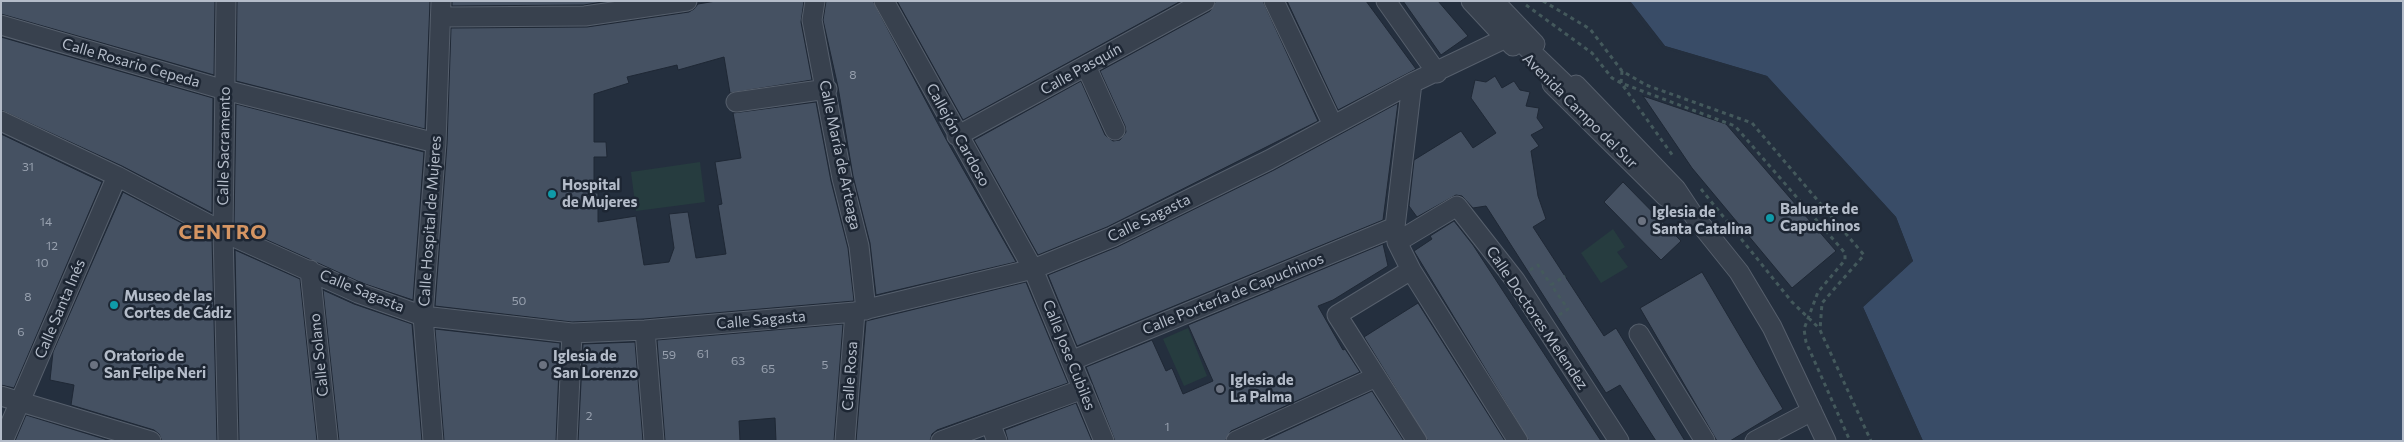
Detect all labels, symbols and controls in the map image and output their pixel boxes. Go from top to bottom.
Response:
street label: Calle Rosario Cepeda [60,35,202,91]
street label: Calle Pasquín [1037,39,1125,99]
street label: Avenida Campo del Sur [1519,50,1641,172]
house number: 8 [849,68,857,82]
street label: Calle María de Arteaga [815,78,865,232]
street label: Callejón Cardoso [922,80,994,190]
street label: Calle Sacramento [214,86,234,206]
street label: Calle Hospital de Mujeres [415,135,445,307]
house number: 31 [22,160,34,174]
place label: Hospital de Mujeres [562,176,637,211]
marker: Hospital de Mujeres [546,188,558,200]
street label: Calle Sagasta [1105,190,1193,246]
place label: Baluarte de Capuchinos [1780,200,1860,235]
place label: Iglesia de Santa Catalina [1652,203,1752,238]
marker: Baluarte de Capuchinos [1764,212,1776,224]
house number: 14 [40,215,52,229]
marker: Iglesia de Santa Catalina [1636,215,1648,227]
district label: CENTRO [178,220,268,244]
house number: 12 [46,239,58,253]
street label: Calle Doctores Melendez [1482,243,1592,393]
street label: Calle Portería de Capuchinos [1140,249,1326,339]
house number: 10 [36,256,48,270]
street label: Calle Santa Inés [31,257,89,361]
street label: Calle Sagasta [317,266,407,316]
place label: Museo de las Cortes de Cádiz [124,287,232,322]
house number: 8 [24,290,32,304]
house number: 50 [512,294,526,308]
street label: Calle Jose Cubiles [1039,297,1099,413]
marker: Museo de las Cortes de Cádiz [108,299,120,311]
street label: Calle Sagasta [715,307,807,333]
street label: Calle Solano [306,313,332,397]
house number: 6 [17,325,25,339]
street label: Calle Rosa [839,341,861,411]
place label: Oratorio de San Felipe Neri [104,347,206,382]
place label: Iglesia de San Lorenzo [553,347,638,382]
house number: 61 [697,347,709,361]
house number: 59 [662,348,676,362]
house number: 63 [731,354,745,368]
house number: 5 [822,358,828,372]
marker: Oratorio de San Felipe Neri [88,359,100,371]
marker: Iglesia de San Lorenzo [537,359,549,371]
house number: 65 [761,362,775,376]
place label: Iglesia de La Palma [1230,371,1294,406]
marker: Iglesia de La Palma [1214,383,1226,395]
house number: 2 [586,409,592,423]
house number: 1 [1164,420,1170,434]

